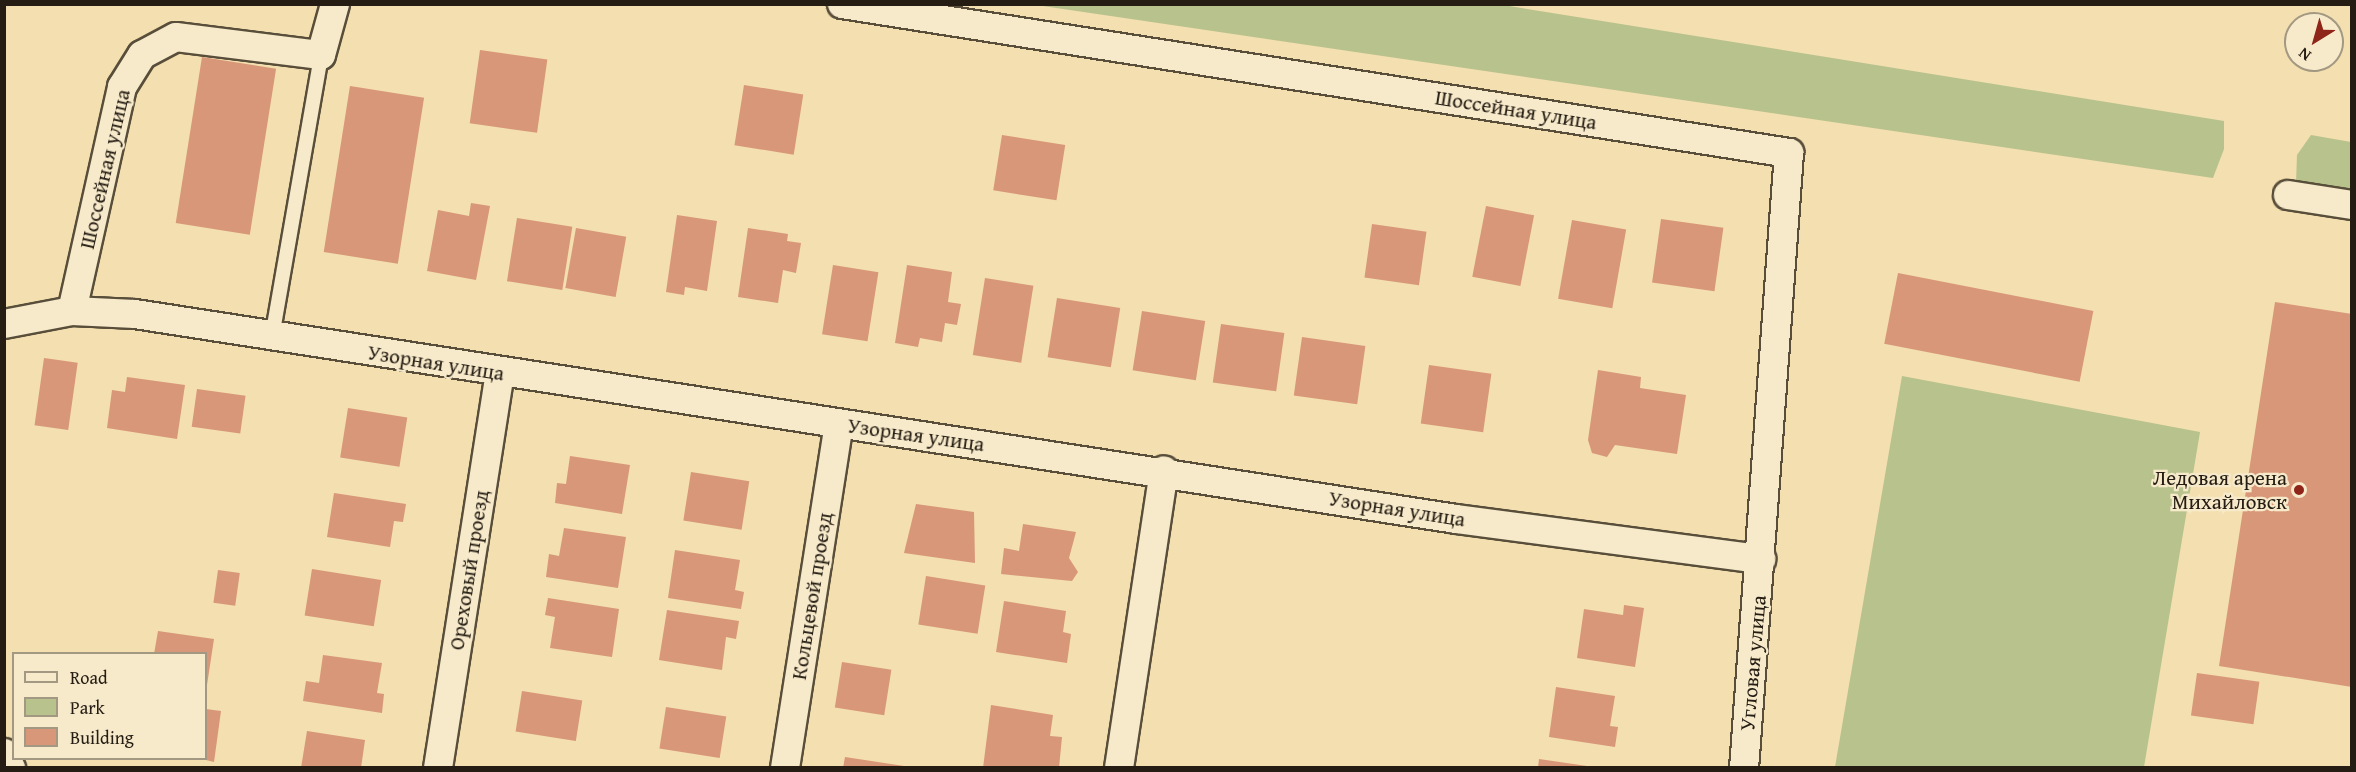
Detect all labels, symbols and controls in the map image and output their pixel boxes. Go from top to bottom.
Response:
north arrow [2284,12,2344,72]
text: N [2293,42,2316,68]
street label: Шоссейная улица [1433,85,1599,135]
street label: Шоссейная улица [74,87,136,251]
street label: Узорная улица [366,340,506,386]
street label: Узорная улица [846,413,986,457]
place label: Ледовая арена Михайловск [2153,465,2287,515]
marker: Ледовая арена Михайловск [2292,483,2306,497]
street label: Узорная улица [1327,486,1467,532]
street label: Ореховый проезд [444,488,494,652]
street label: Кольцевой проезд [786,510,838,682]
street label: Угловая улица [1735,594,1771,732]
legend [12,652,207,760]
text: Road [70,664,108,691]
text: Park [70,694,105,721]
text: Building [70,724,134,751]

